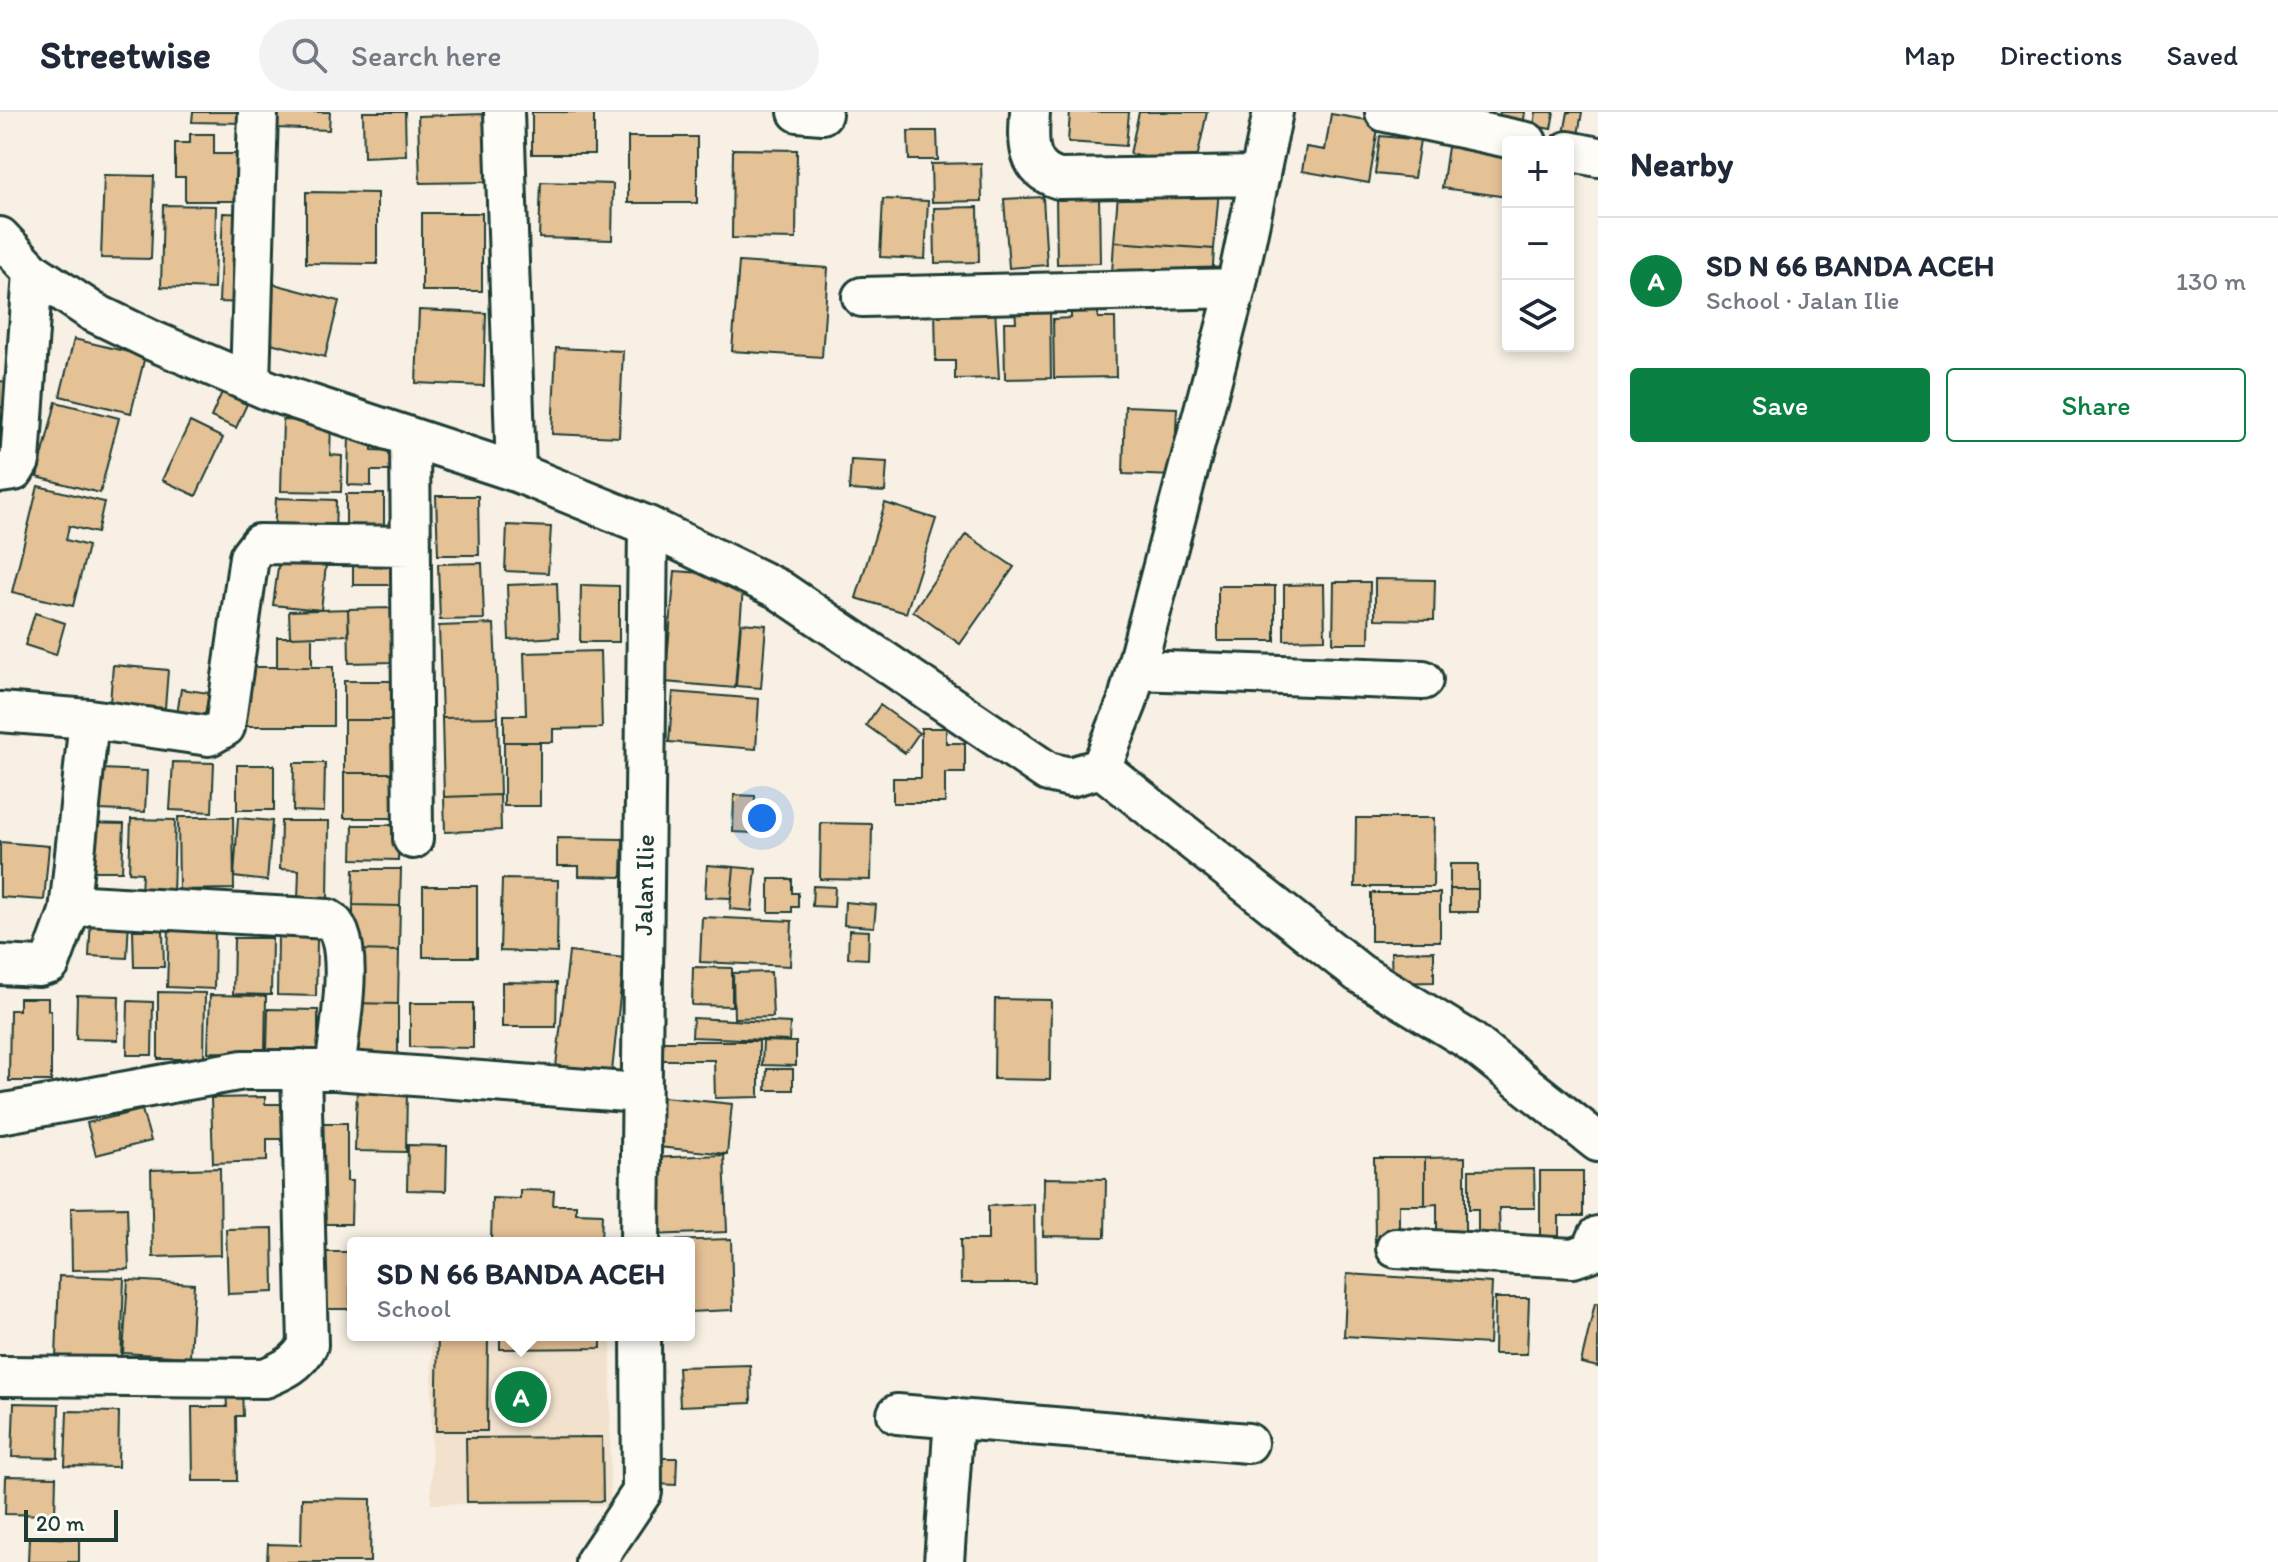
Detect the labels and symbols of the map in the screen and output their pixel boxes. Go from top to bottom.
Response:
your location [742,798,782,838]
street label: Jalan Ilie [627,834,661,936]
pin: A [495,1367,547,1427]
scale bar [24,1506,118,1542]

